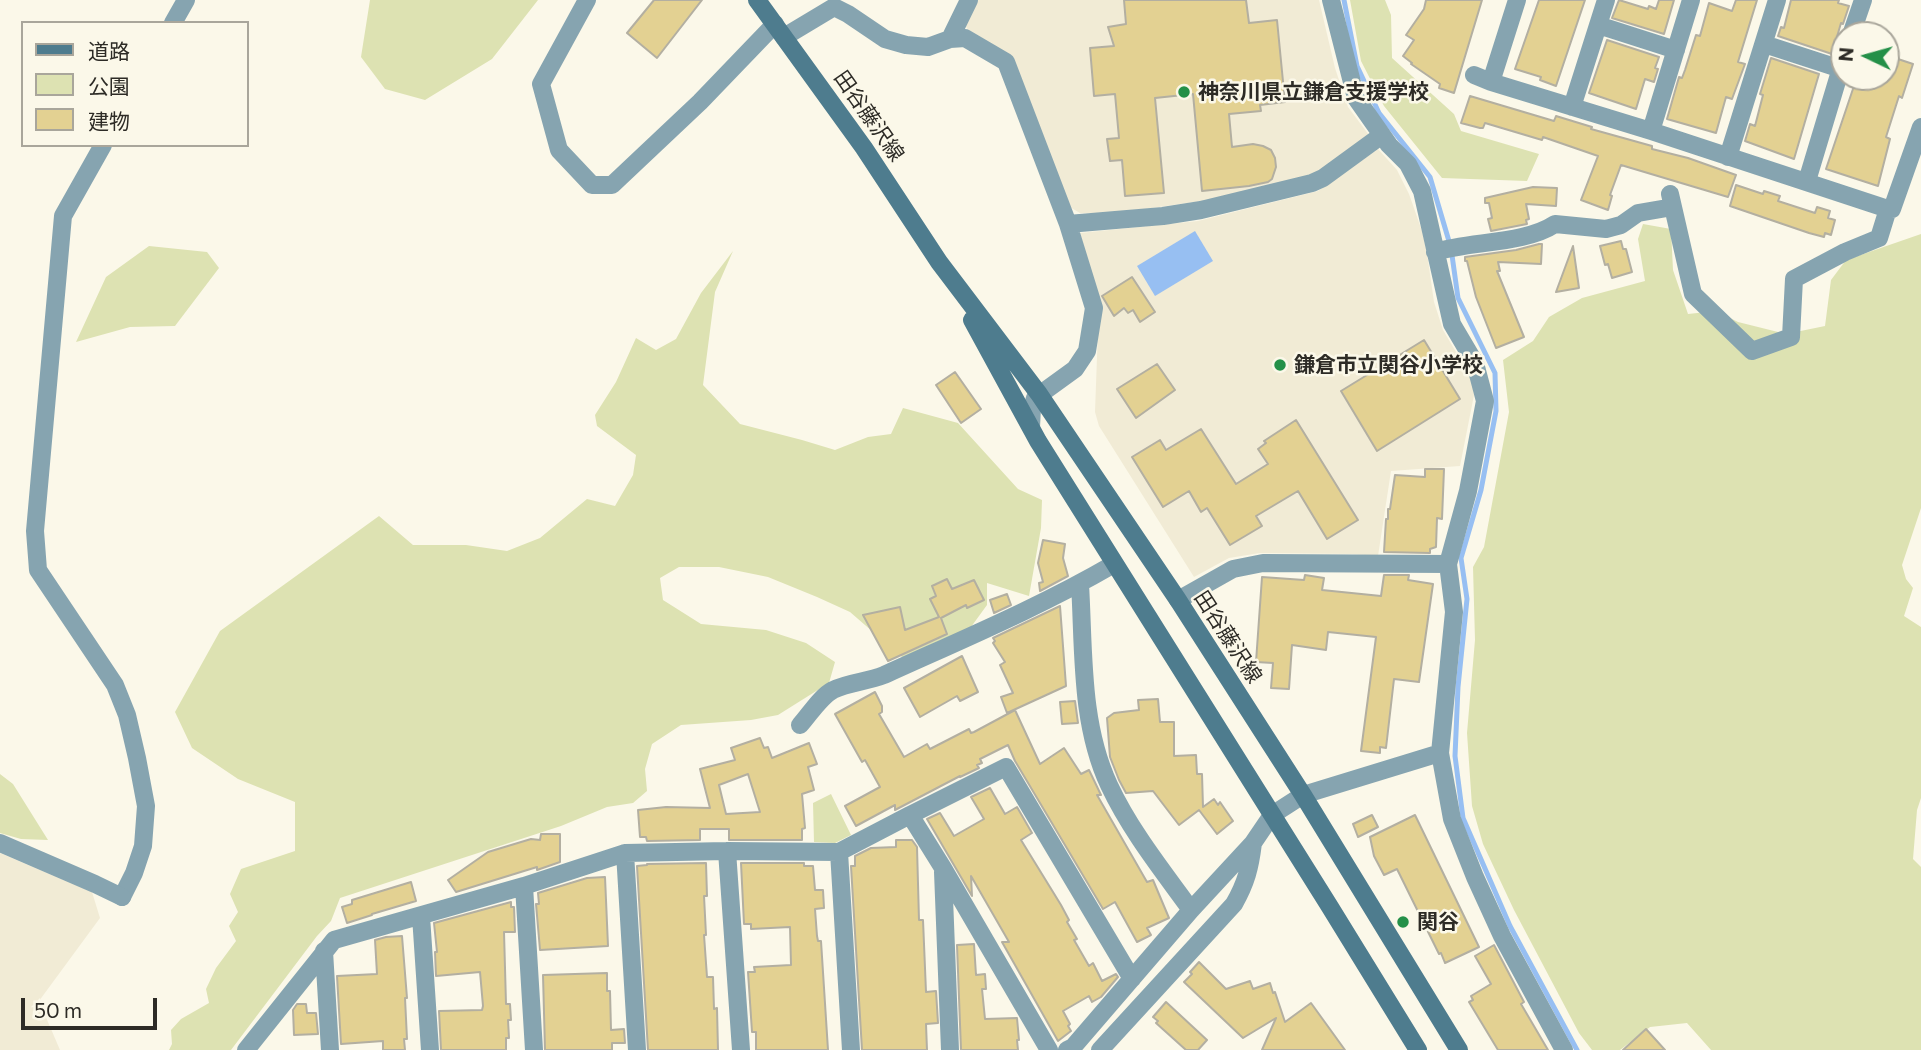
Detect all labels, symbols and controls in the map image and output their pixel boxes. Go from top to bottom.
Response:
legend [21,21,248,147]
north arrow [1830,21,1900,91]
text: 道路 [88,38,130,63]
text: N [1833,46,1858,62]
street label: 田谷藤沢線 [829,66,909,166]
text: 公園 [88,73,130,98]
place label: 神奈川県立鎌倉支援学校 [1198,79,1429,105]
marker: 神奈川県立鎌倉支援学校 [1176,84,1192,100]
text: 建物 [88,108,130,133]
place label: 鎌倉市立関谷小学校 [1294,352,1483,378]
marker: 鎌倉市立関谷小学校 [1272,357,1288,373]
street label: 田谷藤沢線 [1189,586,1267,688]
place label: 関谷 [1417,909,1459,935]
marker: 関谷 [1395,914,1411,930]
scale bar [24,984,161,1028]
text: 50 m [34,997,82,1022]

